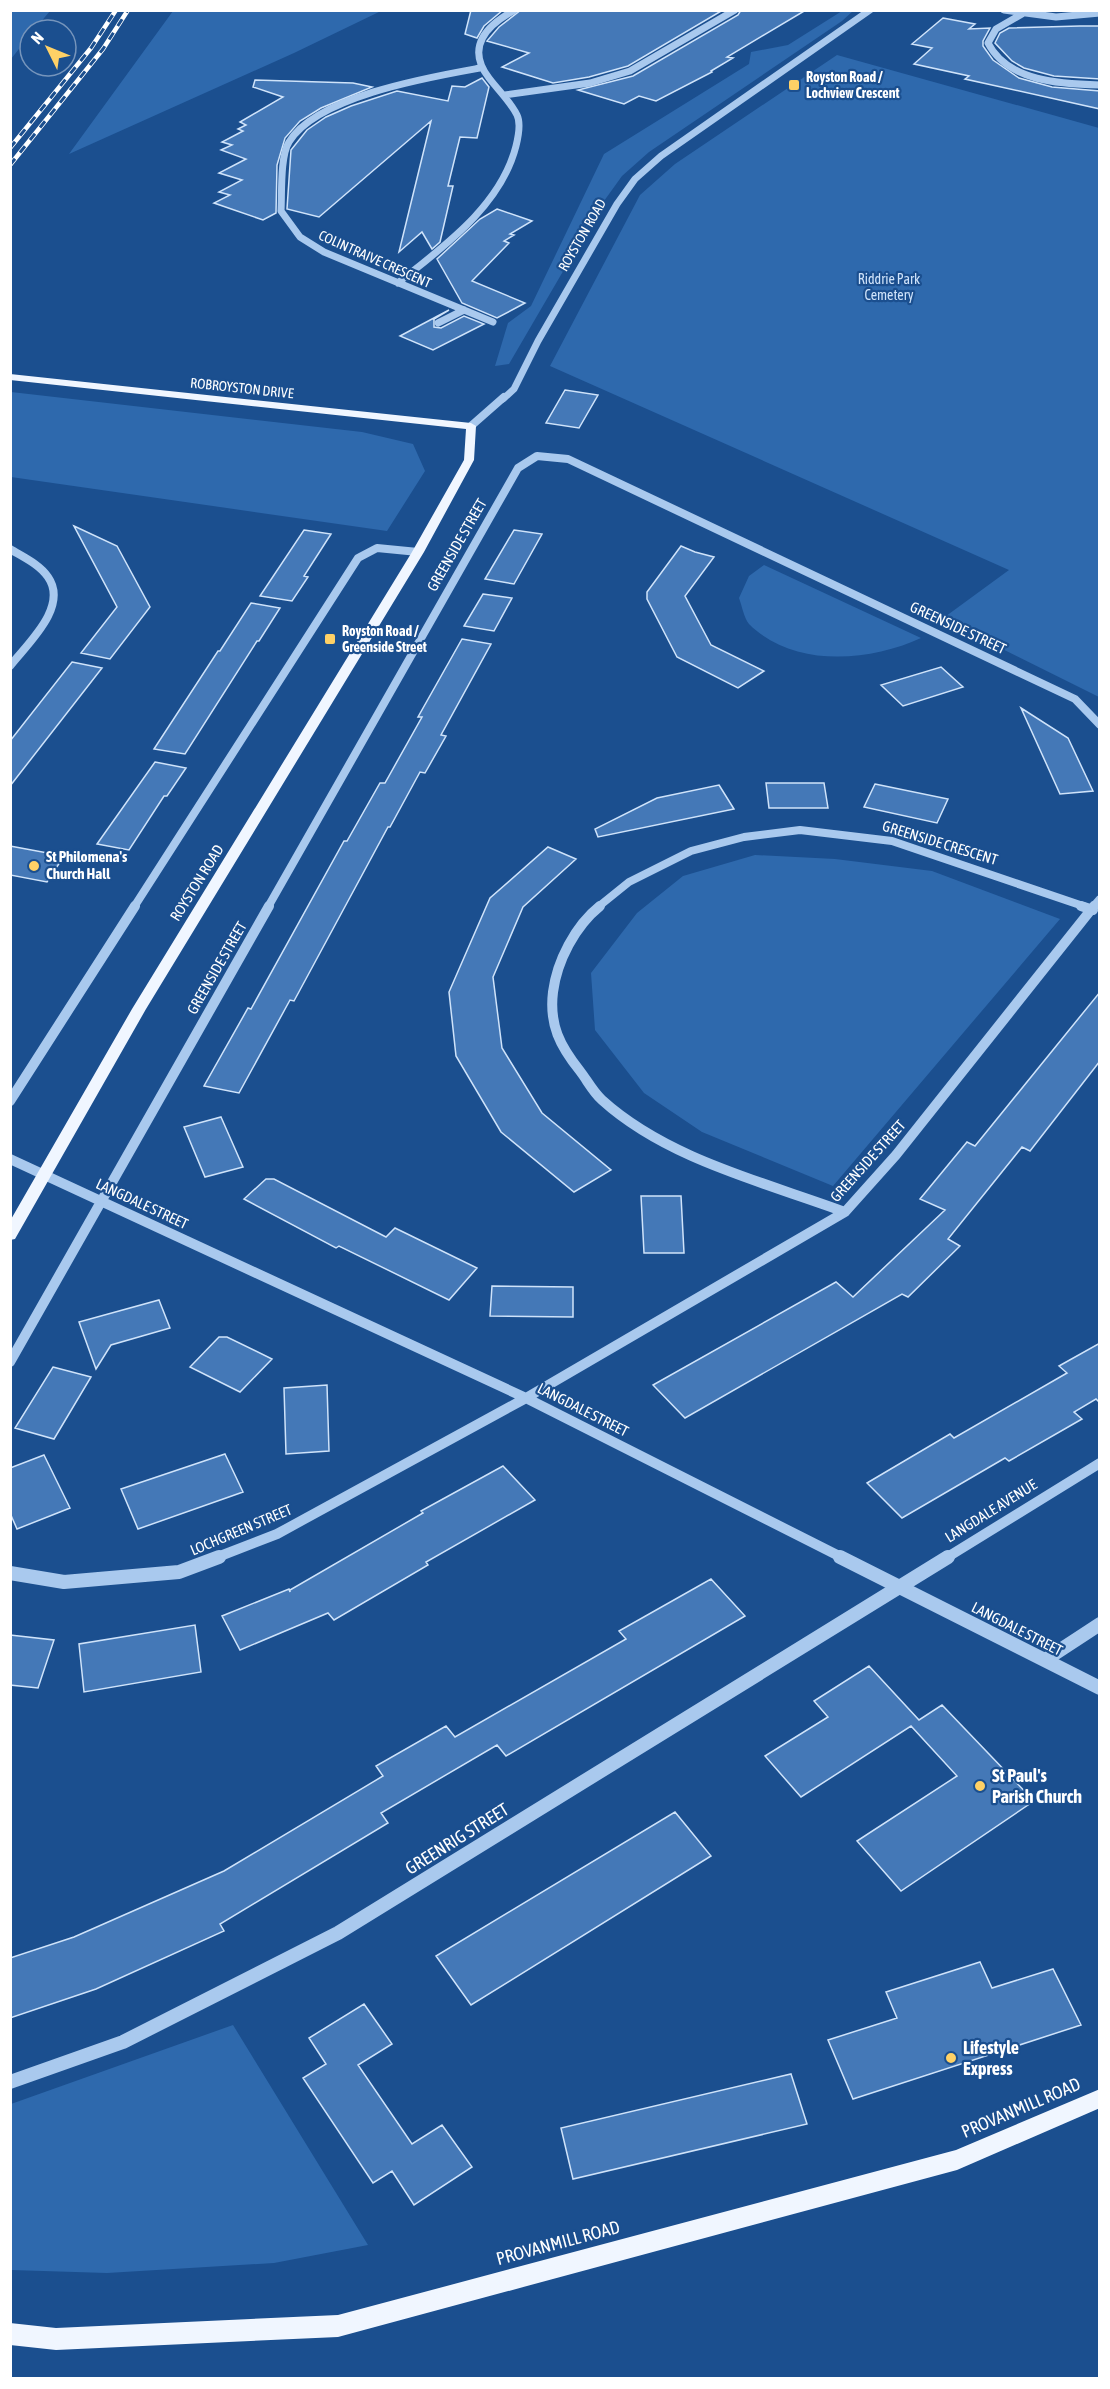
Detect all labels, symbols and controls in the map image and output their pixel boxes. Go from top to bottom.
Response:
north arrow [18,18,78,78]
text: N [27,28,47,47]
place label: Royston Road / Lochview Crescent [806,69,900,101]
marker: Royston Road / Lochview Crescent [787,78,801,92]
street label: ROYSTON ROAD [555,196,609,274]
street label: COLINTRAIVE CRESCENT [316,227,434,291]
park label: Riddrie Park Cemetery [858,271,920,303]
street label: ROBROYSTON DRIVE [190,375,295,401]
street label: GREENSIDE STREET [423,495,490,594]
street label: GREENSIDE STREET [908,598,1009,657]
place label: Royston Road / Greenside Street [342,623,427,655]
marker: Royston Road / Greenside Street [323,632,337,646]
street label: GREENSIDE CRESCENT [880,817,1000,868]
street label: ROYSTON ROAD [166,842,227,924]
place label: St Philomena's Church Hall [46,848,128,882]
marker: St Philomena's Church Hall [27,859,41,873]
street label: GREENSIDE STREET [183,918,250,1017]
street label: GREENSIDE STREET [827,1116,909,1205]
street label: LANGDALE STREET [93,1175,191,1232]
street label: LANGDALE STREET [535,1379,632,1440]
street label: LANGDALE AVENUE [942,1475,1040,1546]
street label: LOCHGREEN STREET [187,1500,294,1559]
street label: LANGDALE STREET [969,1598,1066,1659]
place label: St Paul's Parish Church [992,1765,1082,1807]
marker: St Paul's Parish Church [973,1779,987,1793]
street label: GREENRIG STREET [401,1798,512,1879]
place label: Lifestyle Express [963,2037,1019,2079]
marker: Lifestyle Express [944,2051,958,2065]
street label: PROVANMILL ROAD [958,2073,1083,2142]
street label: PROVANMILL ROAD [494,2216,622,2269]

